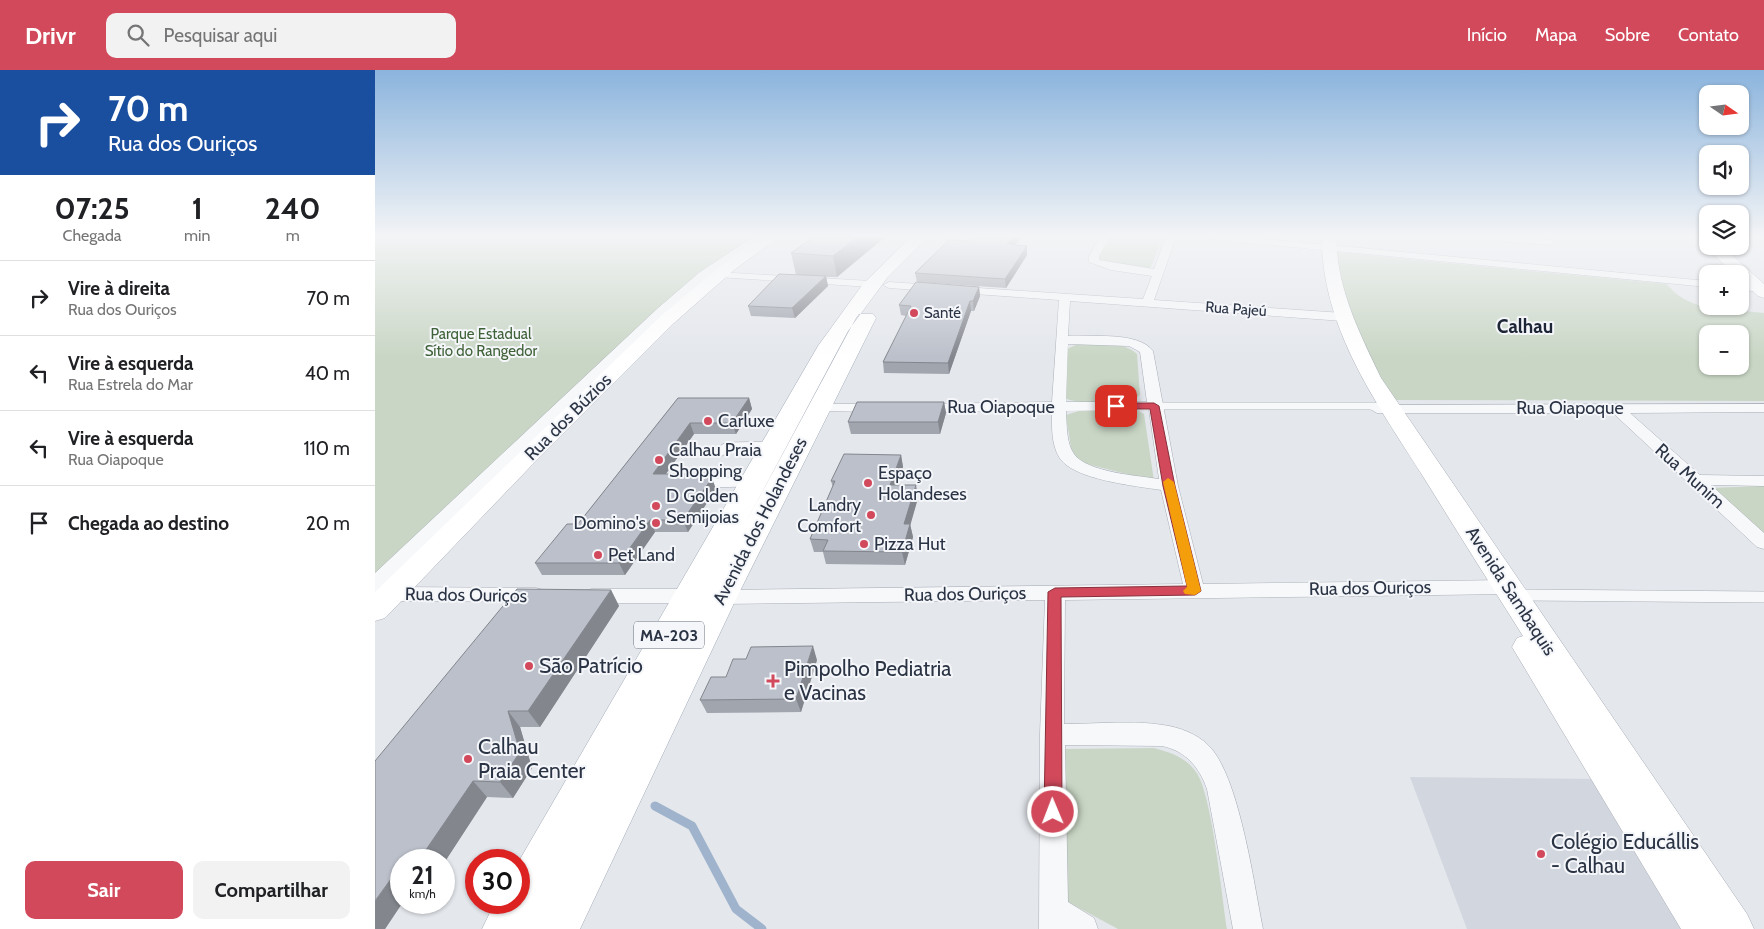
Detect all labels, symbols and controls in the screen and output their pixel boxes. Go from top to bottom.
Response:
search box [106,13,456,58]
text: Drivr [25,21,76,50]
icon: search [124,21,152,49]
text: Pesquisar aqui [164,24,277,47]
text: Início [1467,24,1507,46]
text: Mapa [1535,24,1577,46]
text: Sobre [1605,24,1650,46]
text: Contato [1678,24,1739,46]
north arrow [1699,85,1749,135]
map controls [1699,85,1749,375]
text: 70 m [108,87,189,130]
icon: right [25,90,90,155]
text: Rua dos Ouriços [108,130,257,157]
button: sound [1699,145,1749,195]
text: 07:25 [54,190,130,227]
text: 1 [192,190,203,227]
text: 240 [265,190,321,227]
button: layers [1699,205,1749,255]
text: Chegada [63,226,121,245]
text: min [184,226,210,245]
text: m [286,226,300,245]
button: + [1699,265,1749,315]
text: Vire à direita [68,277,170,300]
icon: right [25,284,53,312]
text: 70 m [306,287,350,310]
street label: Rua Pajeú [1205,298,1267,320]
text: Rua dos Ouriços [68,300,177,319]
place label: Santé [924,304,961,322]
marker: Santé [908,307,920,319]
district label: Calhau [1497,315,1553,338]
park label: Parque Estadual Sítio do Rangedor [425,325,538,360]
button: − [1699,325,1749,375]
text: Vire à esquerda [68,352,194,375]
icon: left [25,359,53,387]
text: 40 m [305,362,350,385]
street label: Rua dos Búzios [520,369,616,465]
text: Rua Estrela do Mar [68,375,193,394]
pin [1095,385,1137,427]
icon: arrive [1102,392,1130,420]
street label: Rua Oiapoque [947,396,1055,418]
street label: Rua Oiapoque [1516,397,1624,419]
place label: Carluxe [718,410,775,432]
marker: Carluxe [702,415,714,427]
text: Vire à esquerda [68,427,194,450]
icon: left [25,434,53,462]
street label: Avenida dos Holandeses [708,434,812,608]
text: 110 m [303,437,350,460]
place label: Calhau Praia Shopping [669,439,762,482]
street label: Rua Munim [1651,439,1729,513]
text: Rua Oiapoque [68,450,164,469]
marker: Calhau Praia Shopping [653,454,665,466]
place label: Espaço Holandeses [878,462,967,505]
marker: Espaço Holandeses [862,477,874,489]
place label: D Golden Semijoias [666,485,739,528]
place label: Landry Comfort [797,494,861,537]
marker: D Golden Semijoias [650,500,662,512]
icon: arrive [25,509,53,537]
marker: Landry Comfort [865,509,877,521]
text: Chegada ao destino [68,512,229,535]
text: 20 m [306,512,350,535]
place label: Domino's [574,512,646,534]
marker: Domino's [650,517,662,529]
street label: Avenida Sambaquis [1461,522,1561,660]
place label: Pizza Hut [874,533,946,555]
marker: Pizza Hut [858,538,870,550]
place label: Pet Land [608,544,675,566]
marker: Pet Land [592,549,604,561]
street label: Rua dos Ouriços [1309,576,1431,600]
street label: Rua dos Ouriços [904,582,1026,606]
street label: Rua dos Ouriços [405,583,527,607]
road number: MA-203 [634,622,704,648]
place label: São Patrício [539,653,643,678]
place label: Pimpolho Pediatria e Vacinas [784,656,951,705]
marker: São Patrício [523,660,535,672]
marker: Pimpolho Pediatria e Vacinas [766,674,780,688]
place label: Calhau Praia Center [478,734,585,783]
marker: Calhau Praia Center [462,753,474,765]
position arrow [1026,785,1078,837]
place label: Colégio Educállis - Calhau [1551,829,1699,878]
marker: Colégio Educállis - Calhau [1535,848,1547,860]
speed limit sign: 30 [465,849,530,914]
text: 21 [411,860,434,890]
button: Sair [25,861,183,919]
button: Compartilhar [193,861,350,919]
text: km/h [409,886,436,901]

